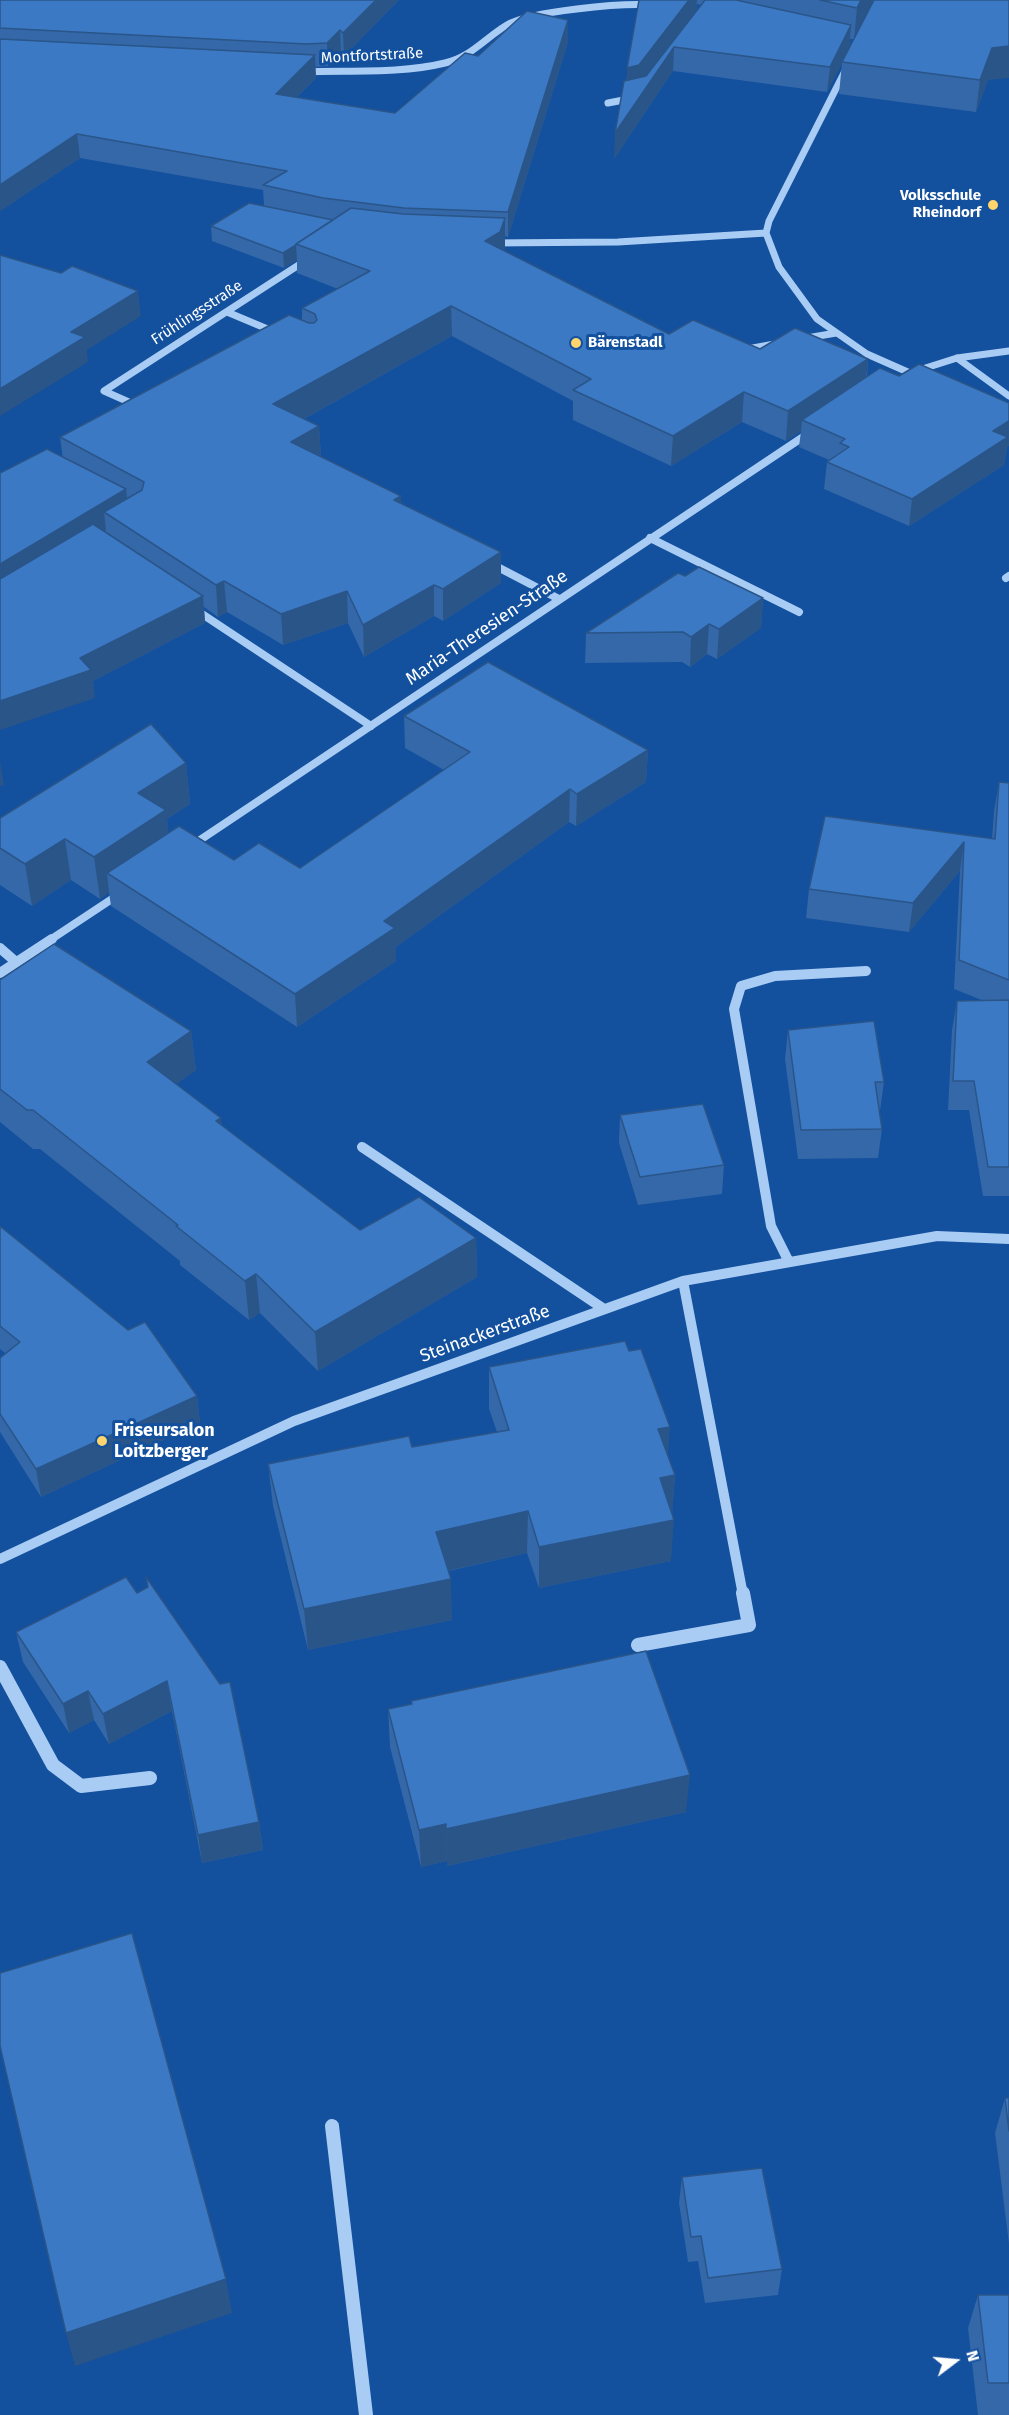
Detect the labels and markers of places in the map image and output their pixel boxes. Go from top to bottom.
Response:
place label: Volksschule Rheindorf [900,187,981,222]
marker: Volksschule Rheindorf [986,198,1000,212]
place label: Bärenstadl [588,334,663,352]
marker: Bärenstadl [569,336,583,350]
place label: Friseursalon Loitzberger [114,1420,215,1462]
marker: Friseursalon Loitzberger [95,1434,109,1448]

